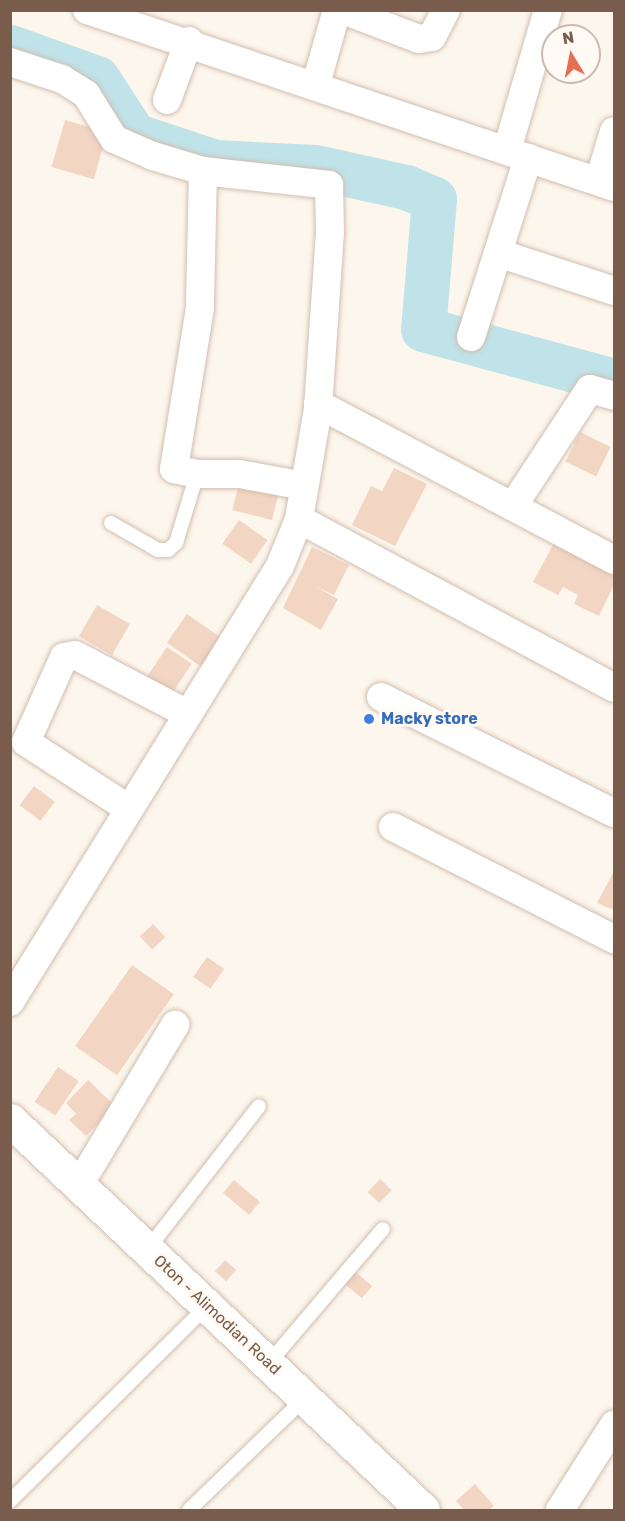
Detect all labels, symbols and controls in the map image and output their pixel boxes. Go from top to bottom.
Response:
north arrow [541,24,601,84]
text: N [561,27,575,48]
place label: Macky store [381,709,478,729]
marker: Macky store [362,712,376,726]
street label: Oton - Alimodian Road [149,1251,285,1379]

